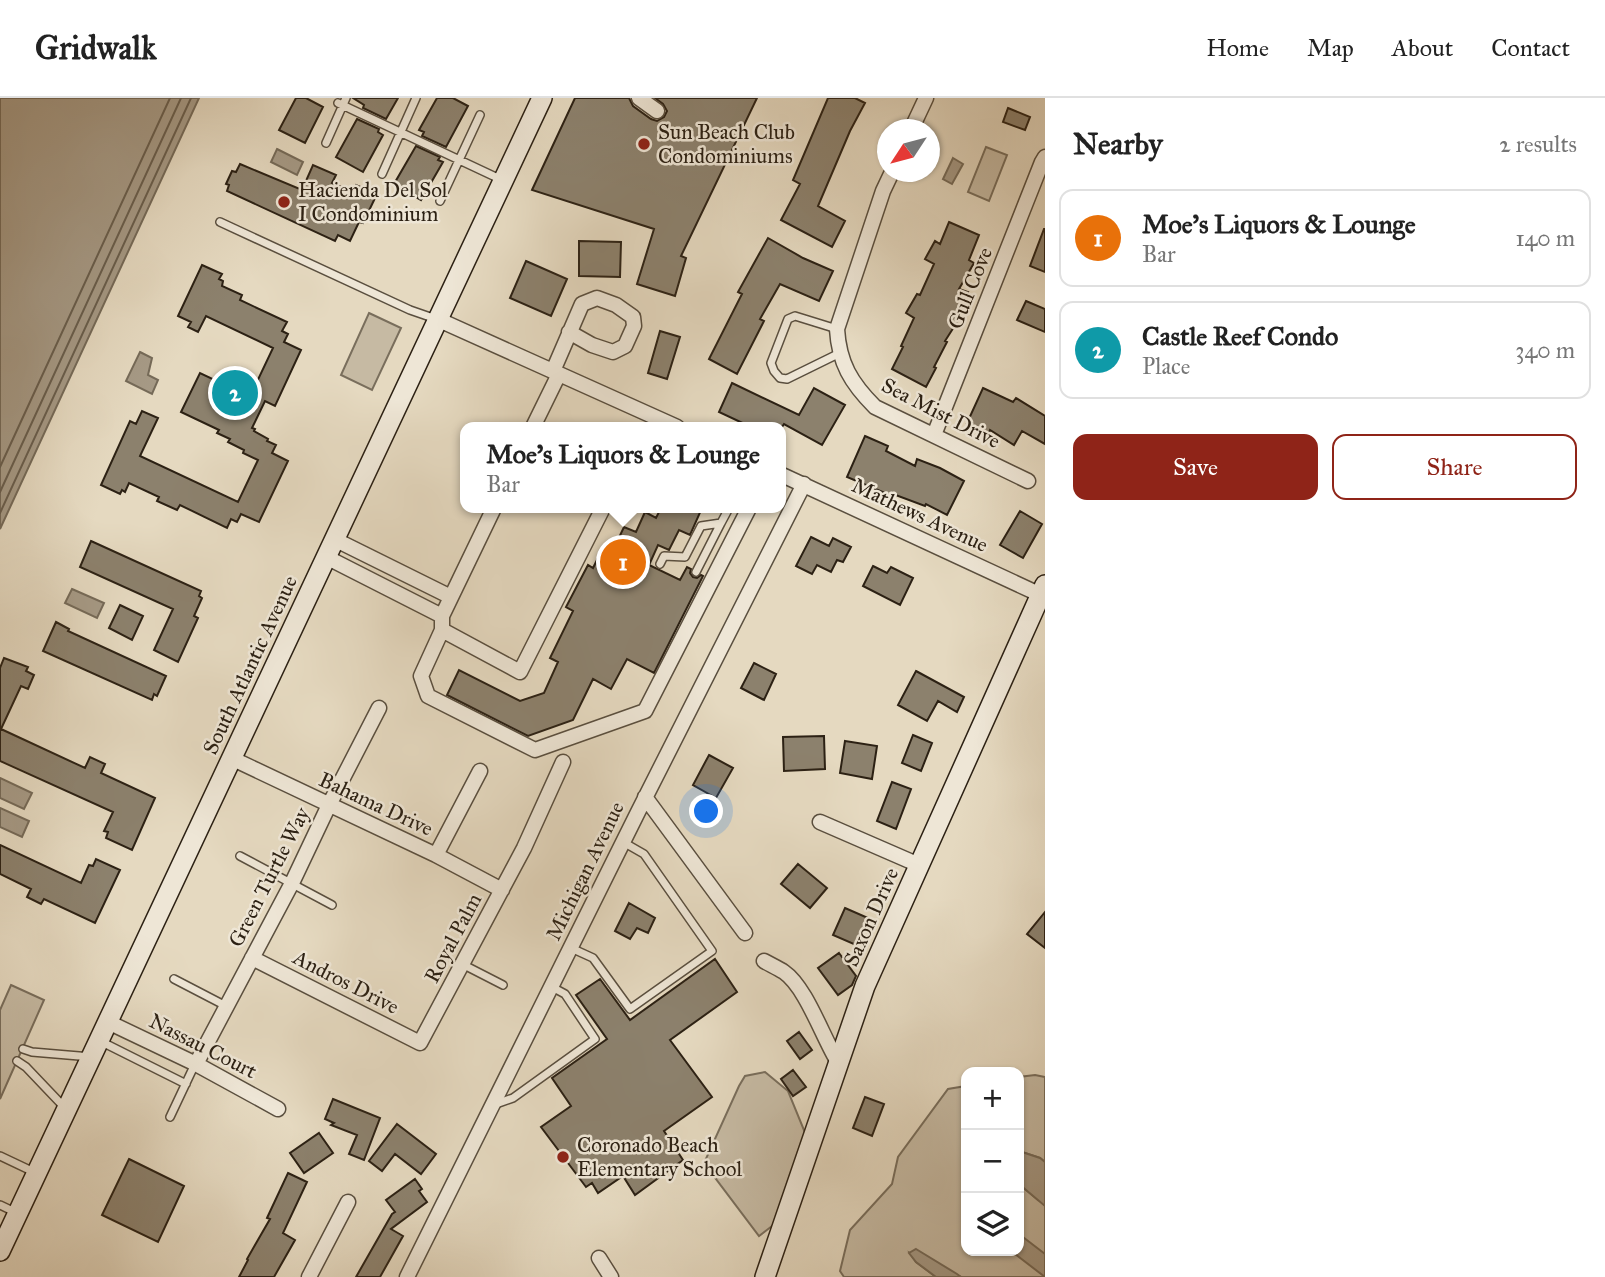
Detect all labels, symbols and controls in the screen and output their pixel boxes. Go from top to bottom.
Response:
text: Gridwalk [35,28,157,68]
text: Home [1206,33,1269,63]
text: Map [1307,33,1354,63]
text: About [1392,33,1453,63]
text: Contact [1491,33,1570,63]
place label: Sun Beach Club Condominiums [658,119,795,169]
north arrow [877,119,940,182]
text: Nearby [1073,126,1163,162]
text: 2 results [1499,130,1577,158]
marker: Sun Beach Club Condominiums [636,136,652,152]
place label: Hacienda Del Sol I Condominium [298,177,448,227]
marker: Hacienda Del Sol I Condominium [276,194,292,210]
text: Moe's Liquors & Lounge [1142,208,1416,240]
text: 1 [1093,224,1103,252]
text: 140 m [1515,224,1575,252]
text: Bar [1142,240,1176,268]
street label: Gull Cove [942,243,998,333]
text: Castle Reef Condo [1142,320,1338,352]
text: 2 [1092,336,1104,364]
text: 340 m [1515,336,1575,364]
text: Place [1142,352,1190,380]
pin: 2 [212,367,258,419]
street label: Sea Mist Drive [877,372,1005,454]
popup [460,422,786,513]
button: Save [1073,434,1318,500]
button: Share [1332,434,1577,500]
text: Moe's Liquors & Lounge [486,438,760,470]
text: Bar [486,470,520,498]
street label: Mathews Avenue [848,472,992,558]
pin: 1 [600,536,646,588]
street label: South Atlantic Avenue [197,571,303,759]
street label: Bahama Drive [315,766,437,842]
your location [689,794,723,828]
street label: Michigan Avenue [540,797,630,945]
street label: Green Turtle Way [223,802,316,951]
street label: Saxon Drive [838,863,904,970]
street label: Royal Palm [419,888,488,987]
street label: Andros Drive [288,944,403,1020]
street label: Nassau Court [145,1008,262,1085]
map controls [961,1067,1024,1256]
button: + [961,1067,1024,1130]
button: − [961,1130,1024,1193]
place label: Coronado Beach Elementary School [577,1132,742,1182]
marker: Coronado Beach Elementary School [555,1149,571,1165]
button: layers [961,1193,1024,1256]

